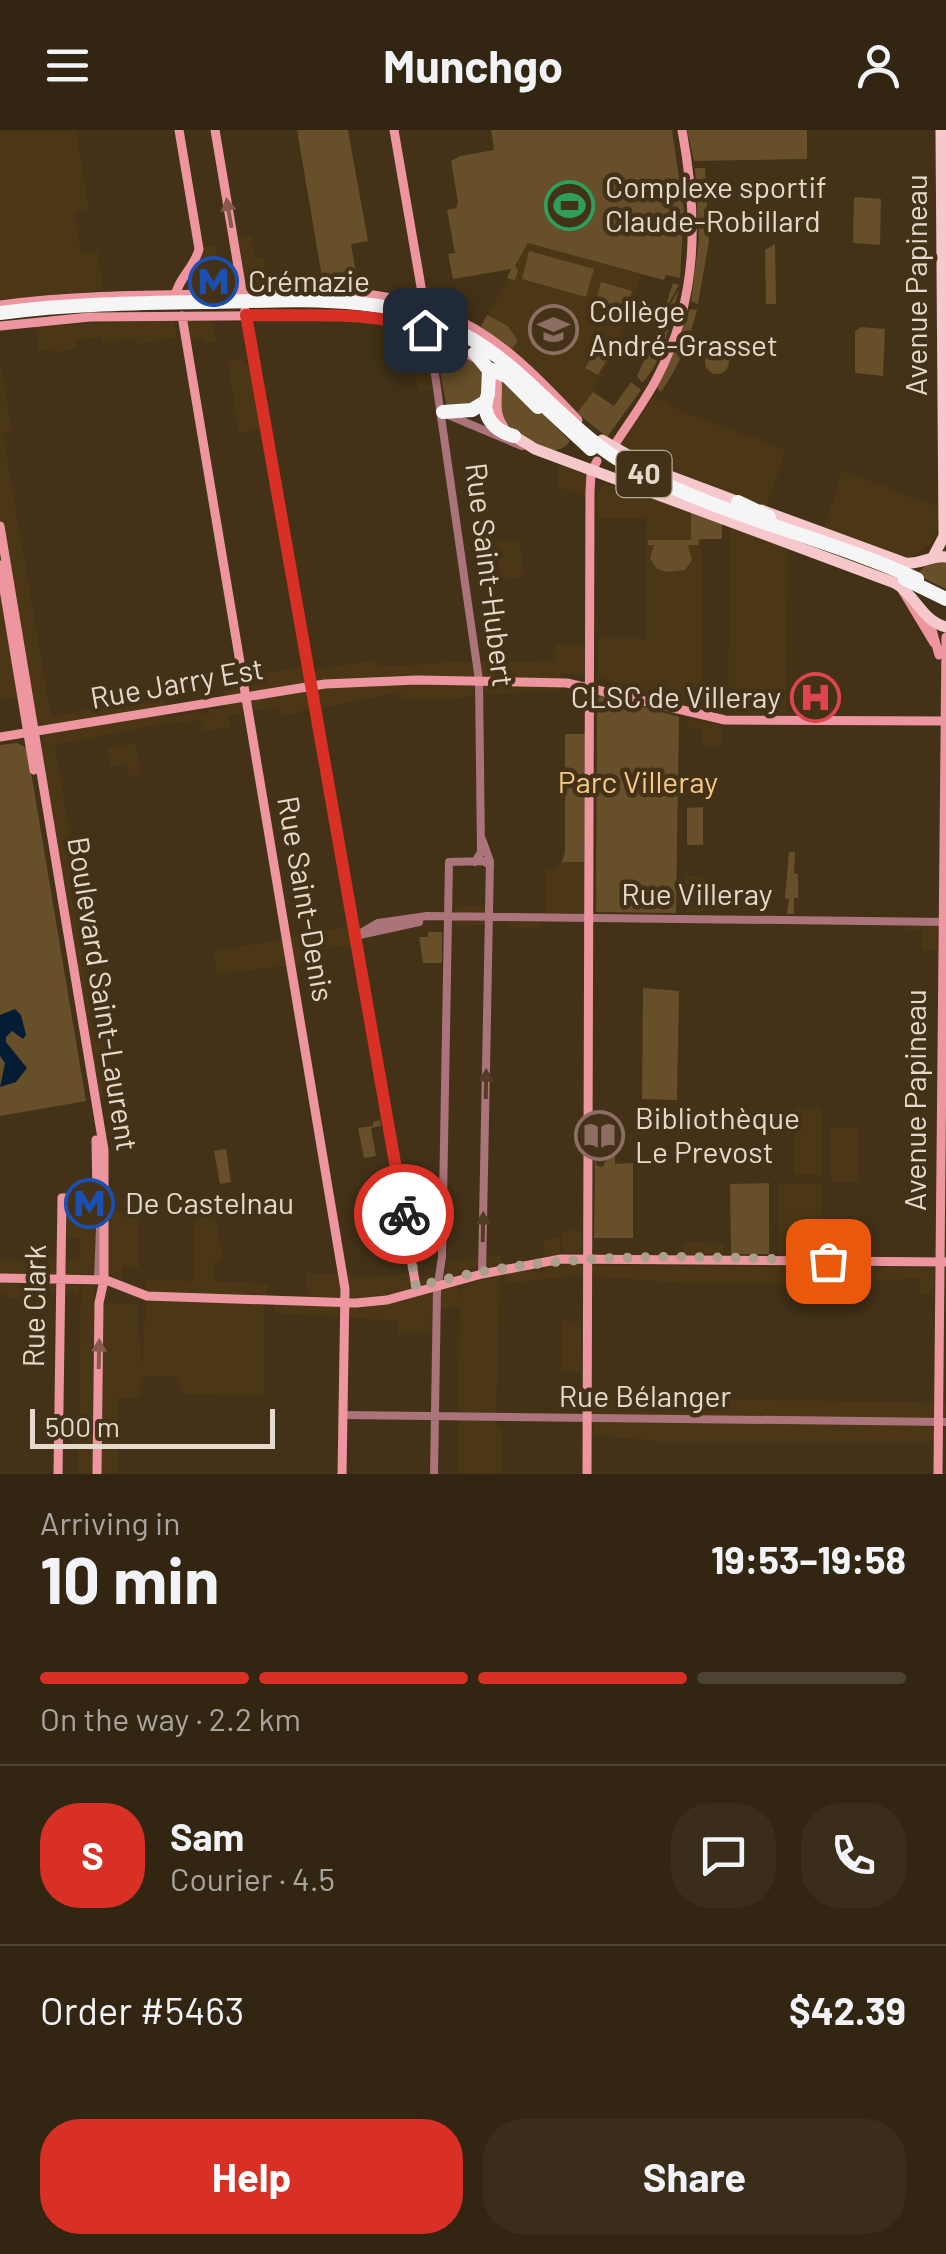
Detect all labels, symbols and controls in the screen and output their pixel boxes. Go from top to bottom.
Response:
icon: menu [40,38,95,93]
text: Munchgo [383,38,563,92]
icon: person [851,38,906,93]
place label: Complexe sportif Claude-Robillard [605,168,827,238]
street label: Avenue Papineau [897,174,933,396]
sports icon: Complexe sportif Claude-Robillard [544,179,596,231]
one-way arrow [221,196,236,228]
metro station icon: Crémazie [187,256,239,308]
place label: Crémazie [248,262,370,298]
pin [383,288,468,373]
place label: Collège André-Grasset [589,292,778,362]
icon: home [398,303,453,358]
school or university icon: Collège André-Grasset [528,303,580,355]
road number: 40 [616,451,672,497]
street label: Rue Saint-Hubert [459,461,523,689]
street label: Rue Jarry Est [87,649,266,715]
hospital icon: CLSC de Villeray [790,672,842,724]
place label: CLSC de Villeray [571,678,781,714]
park label: Parc Villeray [558,763,718,799]
street label: Rue Saint-Denis [271,793,343,1004]
street label: Boulevard Saint-Laurent [61,834,147,1153]
street label: Rue Villeray [621,875,773,911]
street label: Avenue Papineau [896,989,932,1211]
one-way arrow [478,1067,494,1099]
place label: Bibliothèque Le Prevost [635,1099,800,1169]
library icon: Bibliothèque Le Prevost [574,1110,626,1162]
courier [354,1164,454,1264]
metro station icon: De Castelnau [64,1178,116,1230]
place label: De Castelnau [125,1184,294,1220]
icon: bike [377,1187,432,1242]
one-way arrow [475,1211,491,1243]
pin [786,1219,871,1304]
icon: bag [801,1234,856,1289]
street label: Rue Clark [14,1244,52,1368]
one-way arrow [91,1337,107,1369]
street label: Rue Bélanger [559,1377,731,1413]
scale bar [30,1404,275,1448]
text: 500 m [45,1409,120,1443]
text: Arriving in [40,1503,180,1541]
text: 19:53–19:58 [711,1536,906,1582]
text: 10 min [40,1539,219,1617]
text: On the way · 2.2 km [40,1699,301,1737]
button: chat [671,1803,776,1908]
button: phone [801,1803,906,1908]
text: Sam [170,1813,244,1859]
text: S [81,1832,104,1878]
text: Courier · 4.5 [170,1859,335,1897]
text: Order #5463 [40,1987,244,2033]
text: $42.39 [789,1987,906,2033]
button: Help [40,2119,463,2234]
button: Share [483,2119,906,2234]

